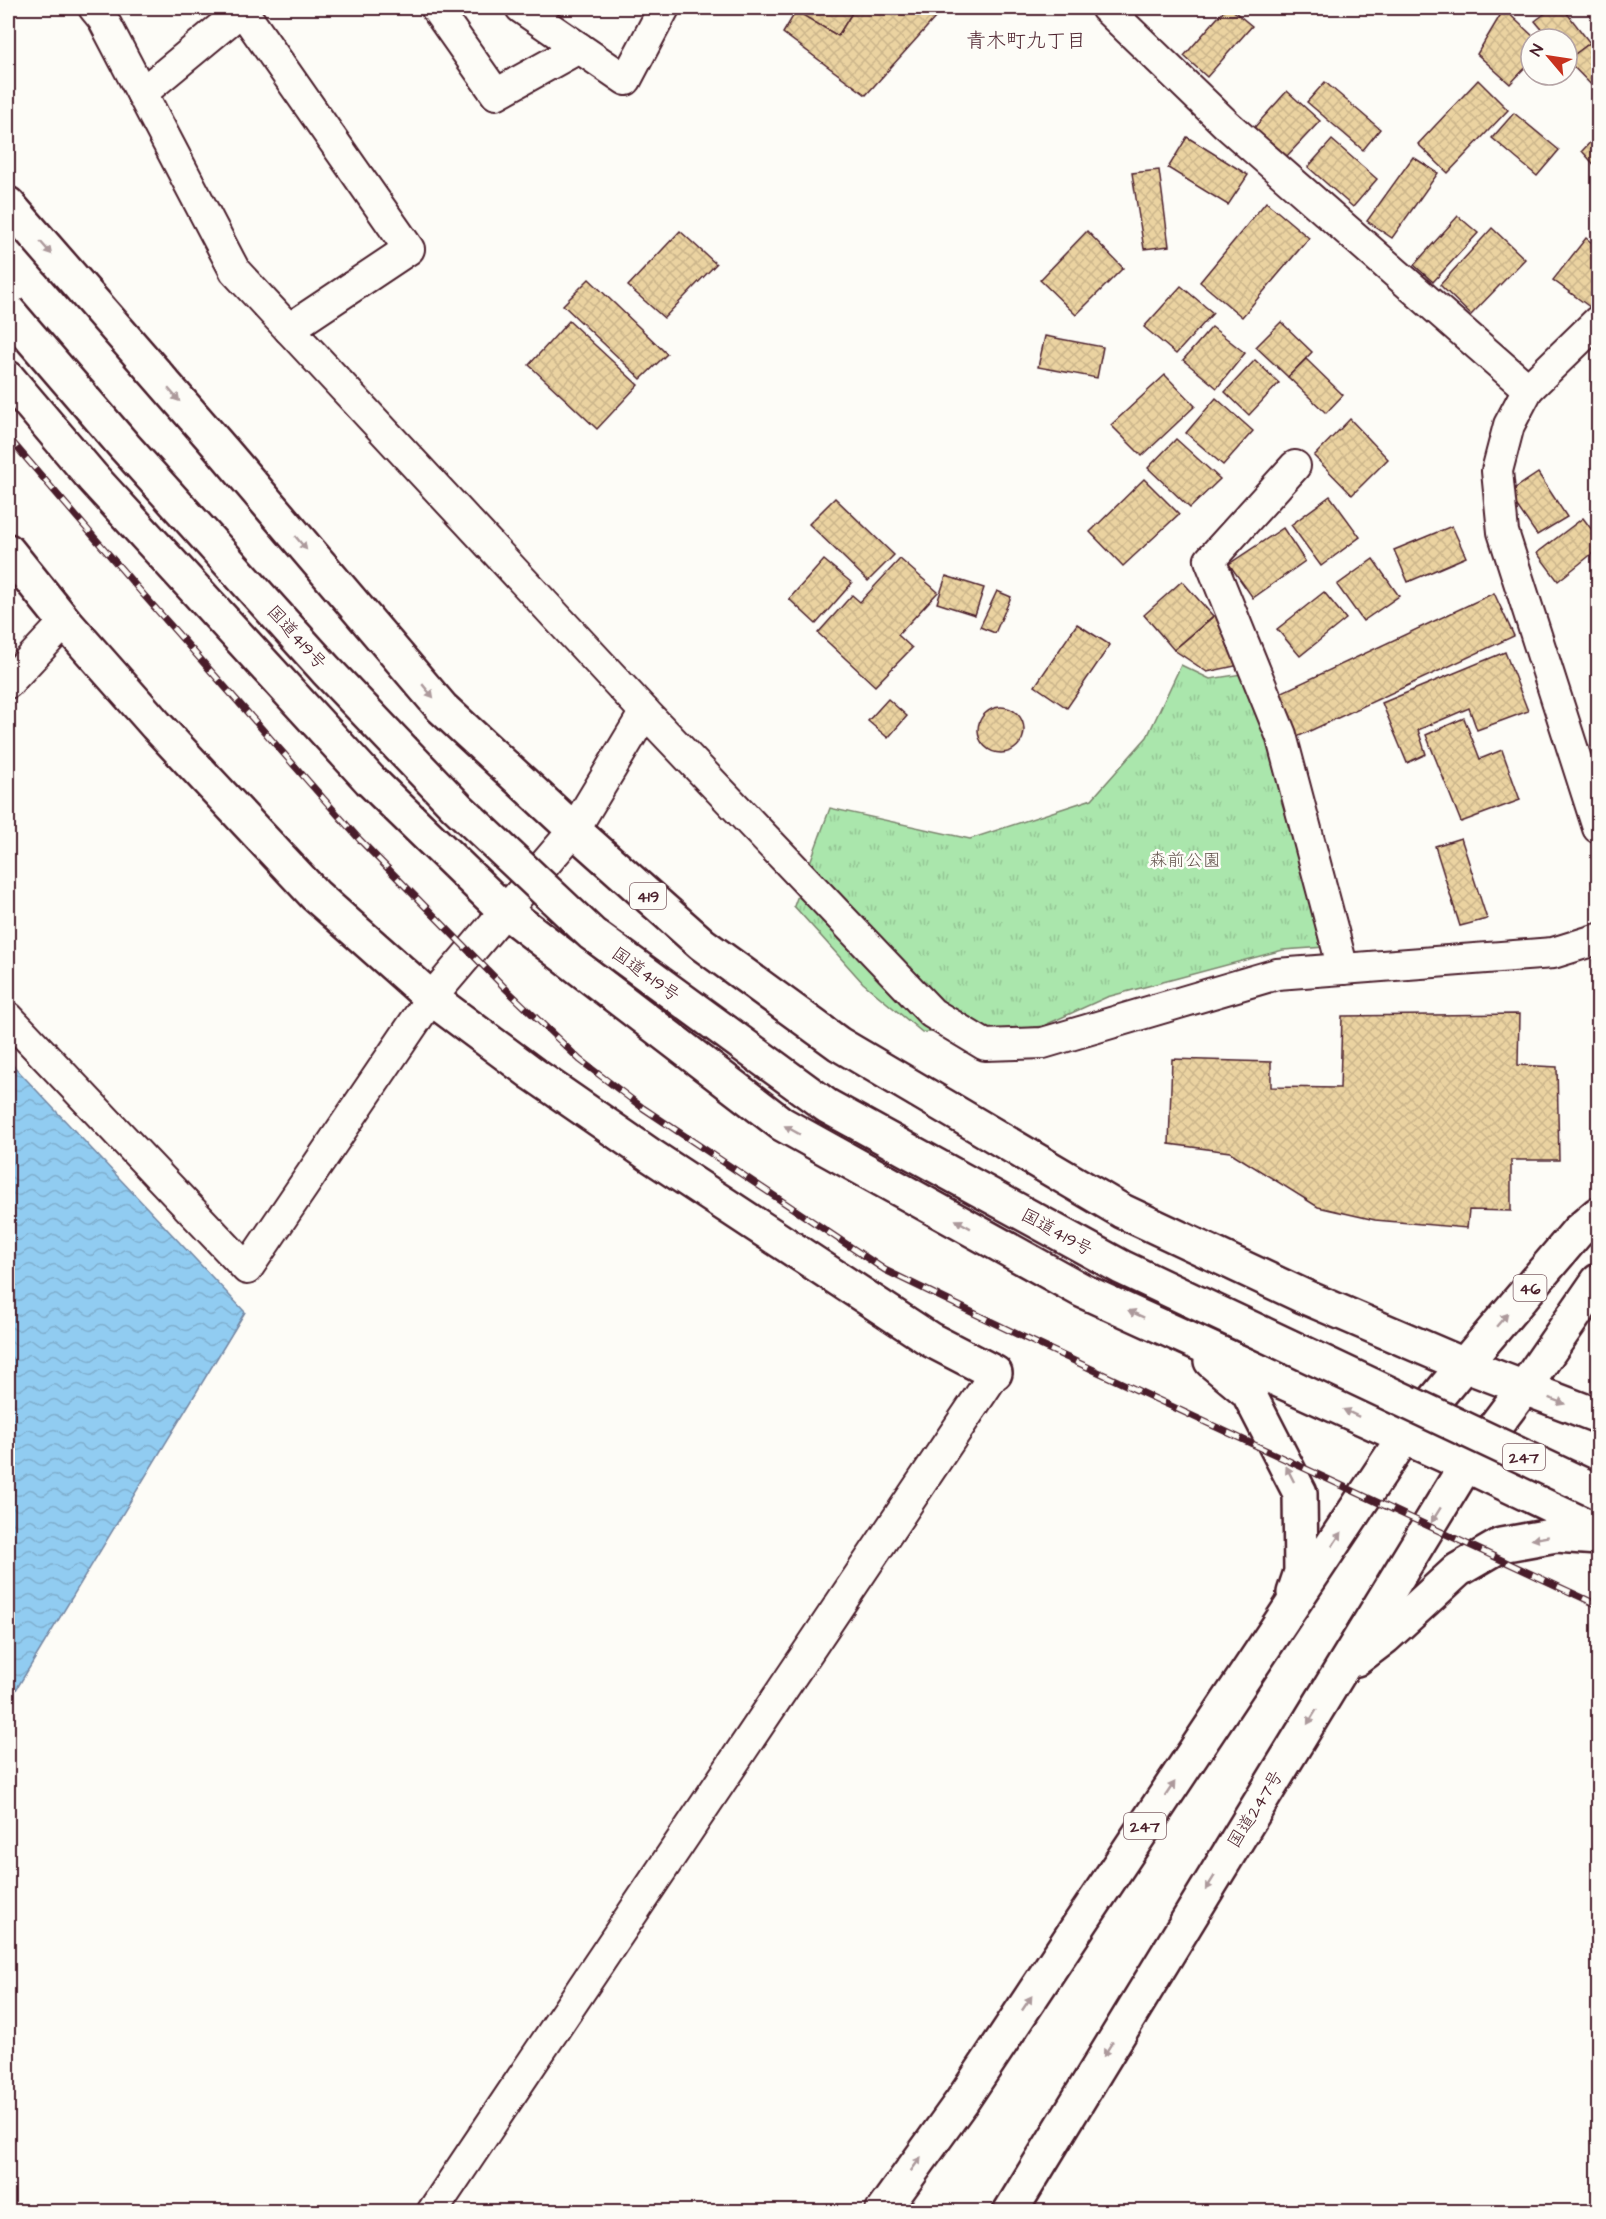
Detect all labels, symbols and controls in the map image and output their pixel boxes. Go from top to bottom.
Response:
district label: 青木町九丁目 [966,27,1086,55]
north arrow [1519,27,1579,87]
text: N [1525,40,1549,60]
one-way arrow [39,240,52,255]
one-way arrow [167,387,180,402]
one-way arrow [295,535,308,551]
street label: 国道419号 [261,600,332,675]
one-way arrow [421,683,434,698]
park label: 森前公園 [1149,848,1221,873]
road number: 419 [630,883,666,909]
street label: 国道419号 [606,941,685,1008]
one-way arrow [784,1125,801,1135]
street label: 国道419号 [1016,1202,1097,1262]
one-way arrow [954,1219,971,1229]
road number: 46 [1514,1275,1546,1301]
one-way arrow [1127,1310,1144,1319]
one-way arrow [1495,1312,1508,1328]
one-way arrow [1549,1396,1567,1406]
one-way arrow [1343,1408,1360,1417]
road number: 247 [1503,1444,1545,1470]
one-way arrow [1286,1465,1296,1483]
one-way arrow [1430,1507,1441,1523]
one-way arrow [1331,1531,1342,1547]
one-way arrow [1531,1534,1550,1543]
one-way arrow [1306,1709,1317,1725]
street label: 国道247号 [1222,1765,1289,1853]
one-way arrow [1164,1781,1176,1797]
road number: 247 [1124,1813,1166,1839]
one-way arrow [1204,1875,1215,1891]
one-way arrow [1021,1996,1033,2012]
one-way arrow [1102,2041,1113,2057]
one-way arrow [910,2156,922,2172]

